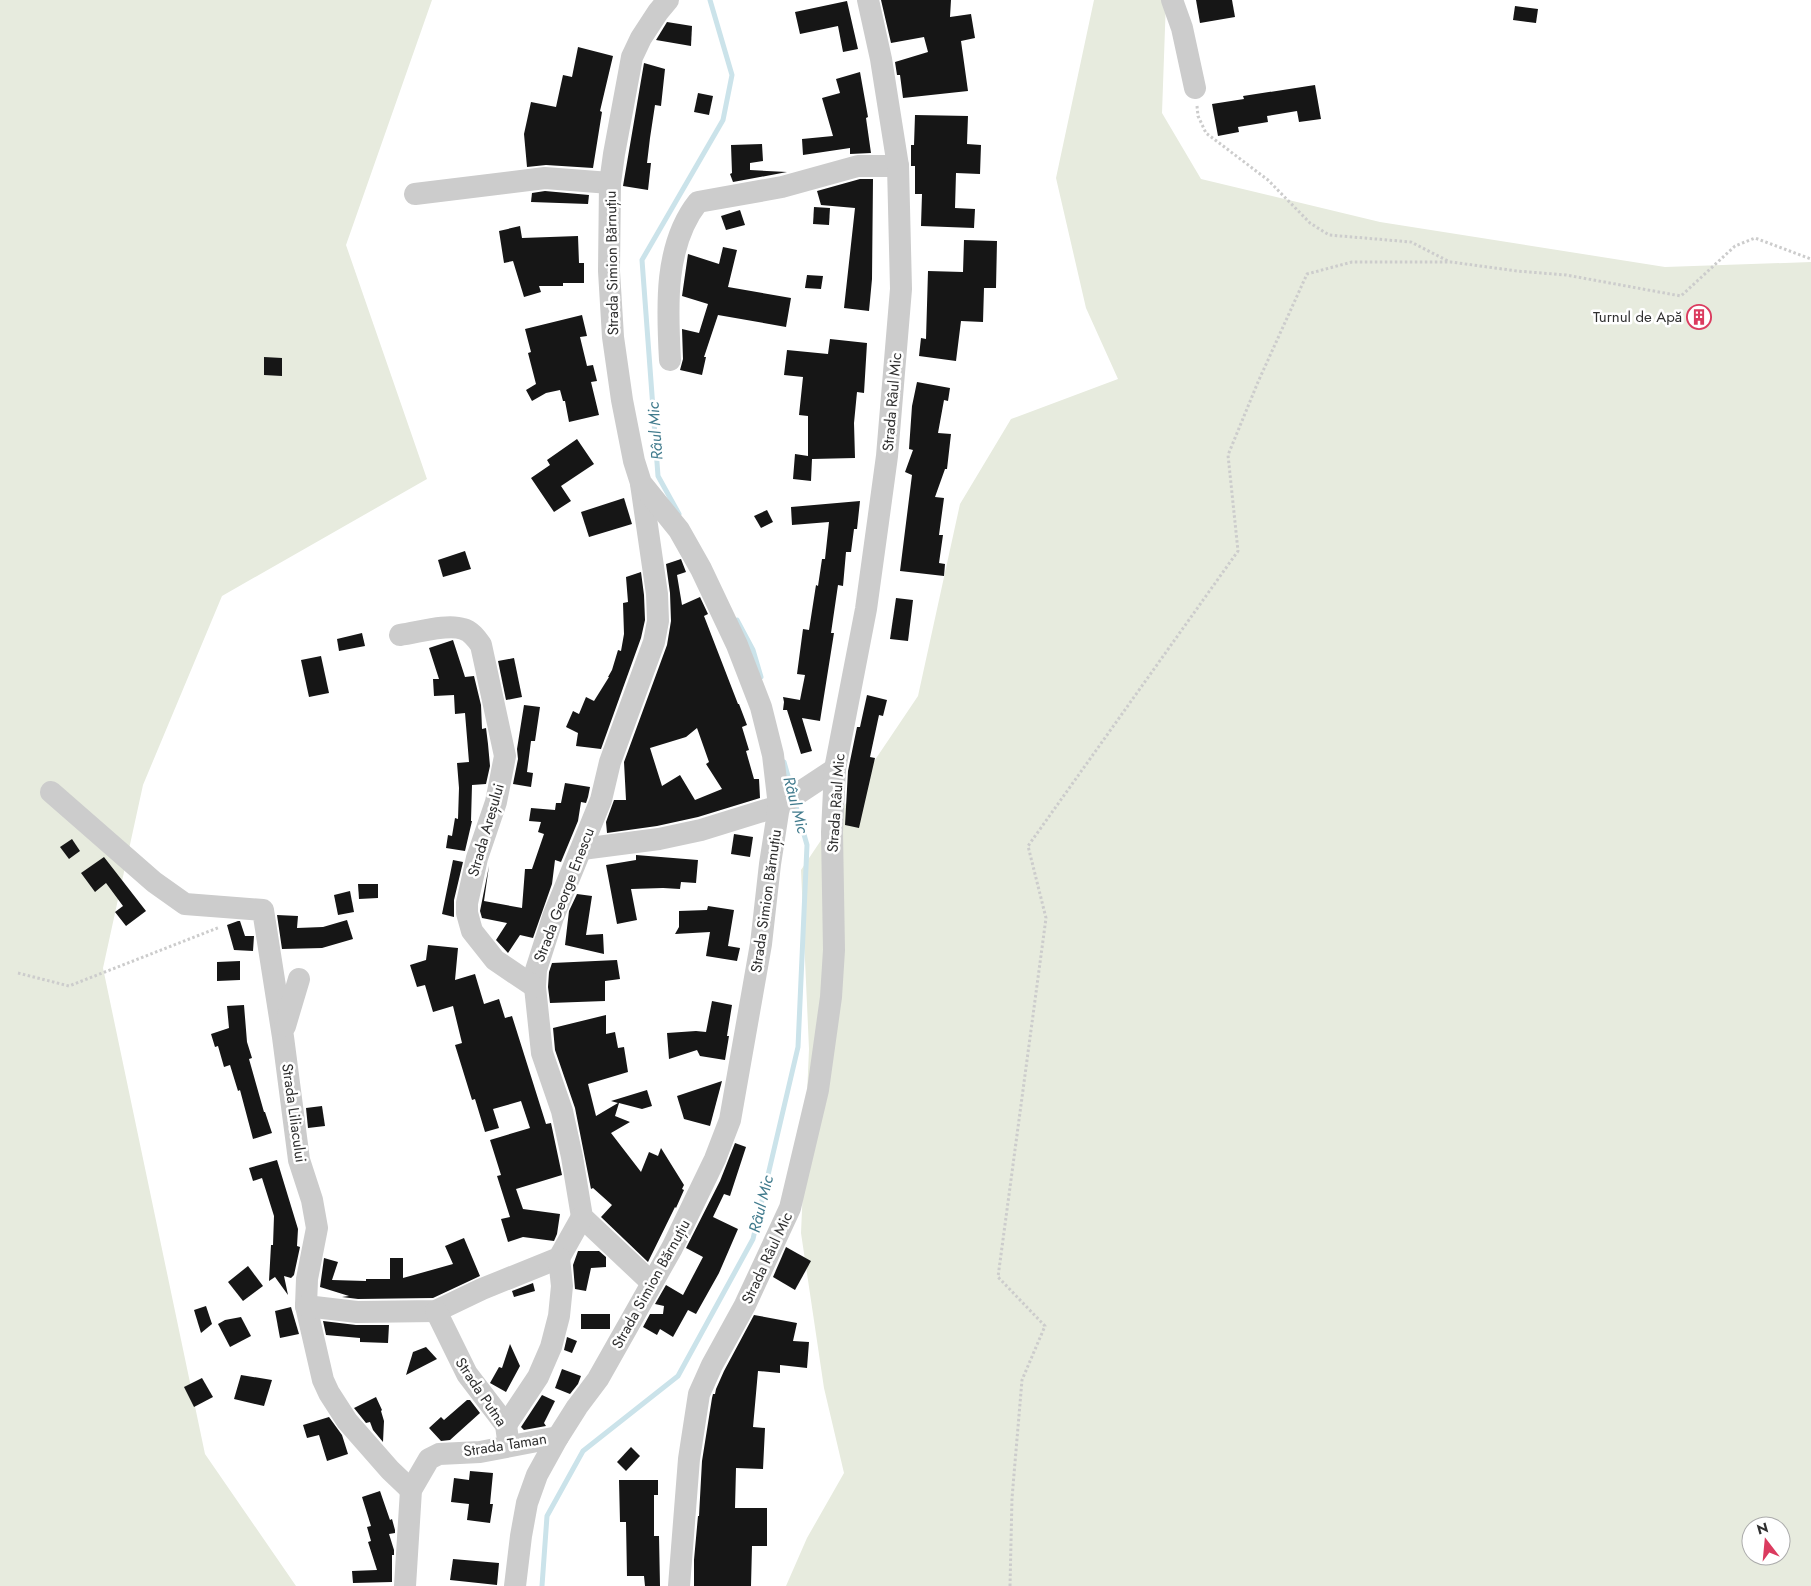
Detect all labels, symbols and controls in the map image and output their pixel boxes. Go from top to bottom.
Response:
street label: Strada Simion Bărnuțiu [600,190,624,336]
building icon: Turnul de Apă [1686,304,1712,330]
place label: Turnul de Apă [1593,306,1682,328]
street label: Strada Râul Mic [877,352,907,452]
water label: Râul Mic [641,401,668,461]
street label: Strada Râul Mic [822,753,850,853]
water label: Râul Mic [777,774,815,837]
street label: Strada Areșului [462,781,510,879]
street label: Strada George Enescu [528,824,600,966]
street label: Strada Simion Bărnuțiu [745,828,787,974]
street label: Strada Liliacului [276,1062,312,1164]
water label: Râul Mic [743,1172,779,1235]
street label: Strada Râul Mic [736,1208,798,1308]
street label: Strada Simion Bărnuțiu [606,1215,696,1353]
street label: Strada Putna [450,1353,512,1431]
street label: Strada Taman [462,1428,548,1462]
north arrow [1741,1516,1791,1566]
text: N [1754,1517,1771,1540]

